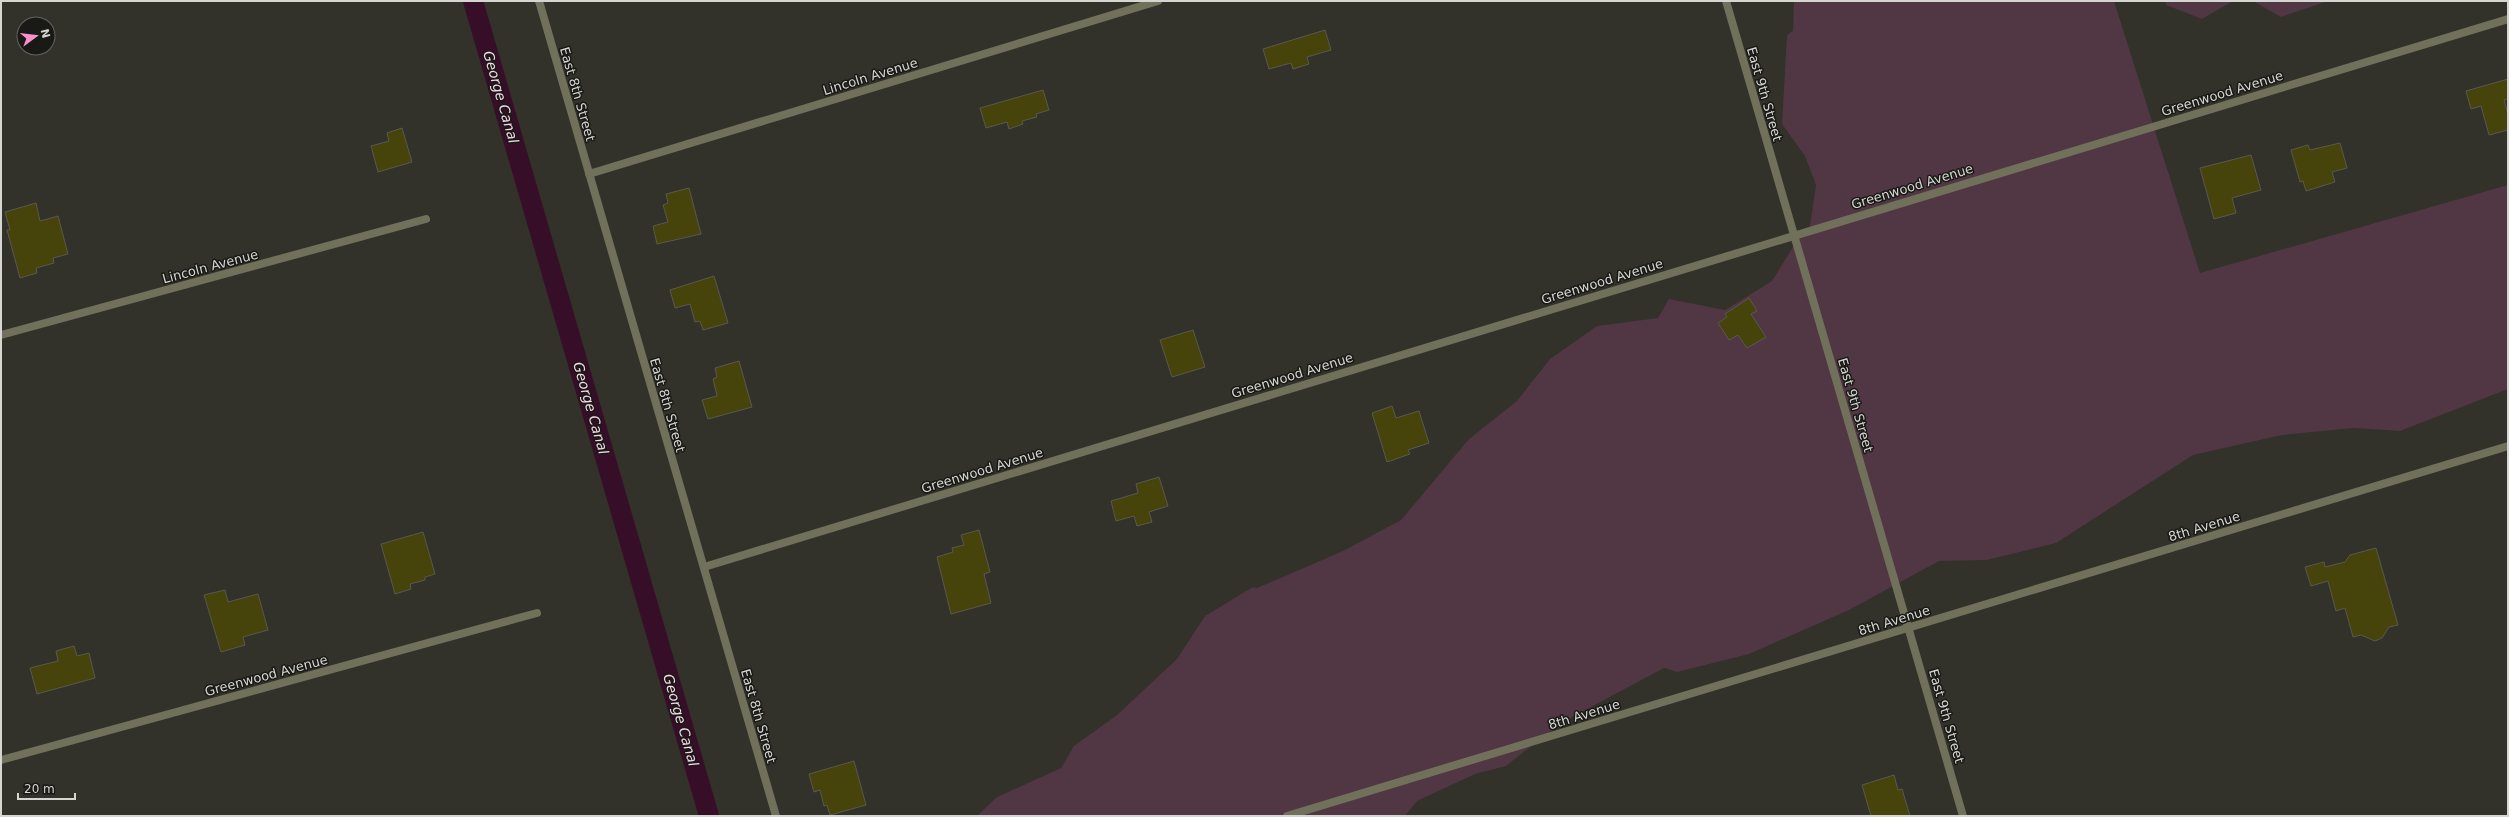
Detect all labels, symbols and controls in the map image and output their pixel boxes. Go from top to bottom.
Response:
north arrow [16,16,56,56]
text: N [38,27,53,40]
street label: East 8th Street [557,45,598,143]
street label: East 9th Street [1744,45,1785,143]
water label: George Canal [480,49,522,145]
street label: Lincoln Avenue [821,55,919,98]
street label: Greenwood Avenue [2159,68,2285,119]
street label: Greenwood Avenue [1849,161,1975,212]
street label: Lincoln Avenue [161,246,260,286]
street label: Greenwood Avenue [1539,256,1665,307]
street label: Greenwood Avenue [1229,350,1355,401]
street label: East 8th Street [647,356,688,454]
street label: East 9th Street [1835,356,1876,454]
water label: George Canal [570,360,612,456]
street label: Greenwood Avenue [919,445,1045,496]
street label: 8th Avenue [2167,508,2242,544]
street label: 8th Avenue [1857,602,1932,638]
street label: Greenwood Avenue [203,652,329,699]
street label: East 8th Street [738,667,779,765]
street label: East 9th Street [1926,667,1967,765]
water label: George Canal [660,672,702,768]
street label: 8th Avenue [1547,696,1622,732]
scale bar [18,775,75,801]
text: 20 m [24,782,55,796]

